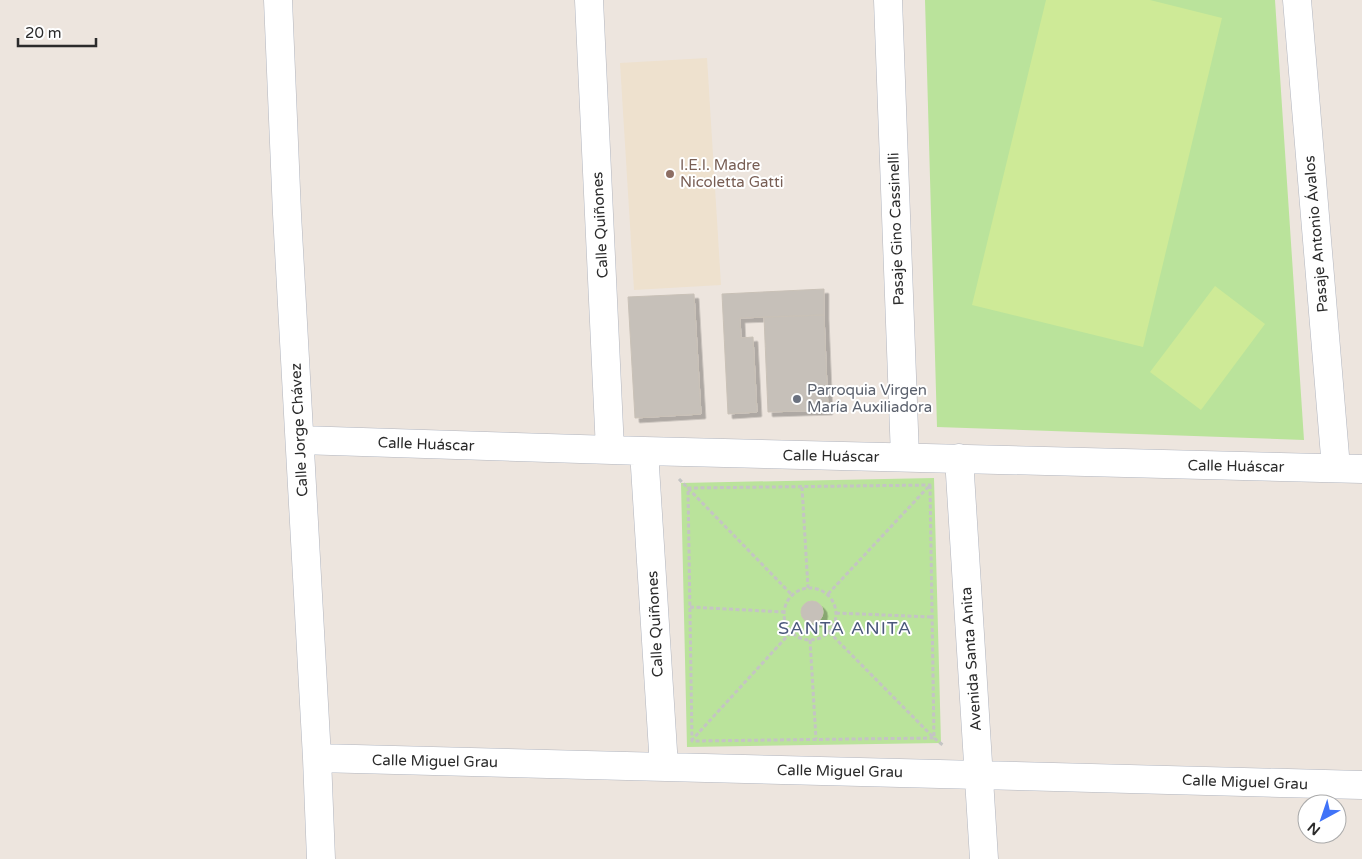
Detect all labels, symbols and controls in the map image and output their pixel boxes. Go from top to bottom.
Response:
scale bar [18,15,95,47]
text: 20 m [25,24,62,42]
street label: Pasaje Gino Cassinelli [884,152,908,306]
street label: Pasaje Antonio Ávalos [1300,155,1332,313]
place label: I.E.I. Madre Nicoletta Gatti [680,156,784,191]
marker: I.E.I. Madre Nicoletta Gatti [664,168,676,180]
street label: Calle Quiñones [588,171,612,279]
street label: Calle Jorge Chávez [287,363,311,497]
place label: Parroquia Virgen María Auxiliadora [807,381,932,416]
marker: Parroquia Virgen María Auxiliadora [791,393,803,405]
street label: Calle Huáscar [377,433,475,455]
street label: Calle Huáscar [782,446,880,466]
street label: Calle Huáscar [1187,456,1285,476]
street label: Calle Quiñones [643,570,667,678]
street label: Avenida Santa Anita [957,586,985,732]
district label: SANTA ANITA [778,617,912,639]
street label: Calle Miguel Grau [372,751,498,771]
street label: Calle Miguel Grau [777,761,903,781]
street label: Calle Miguel Grau [1182,771,1308,793]
north arrow [1297,794,1347,844]
text: N [1304,818,1324,839]

